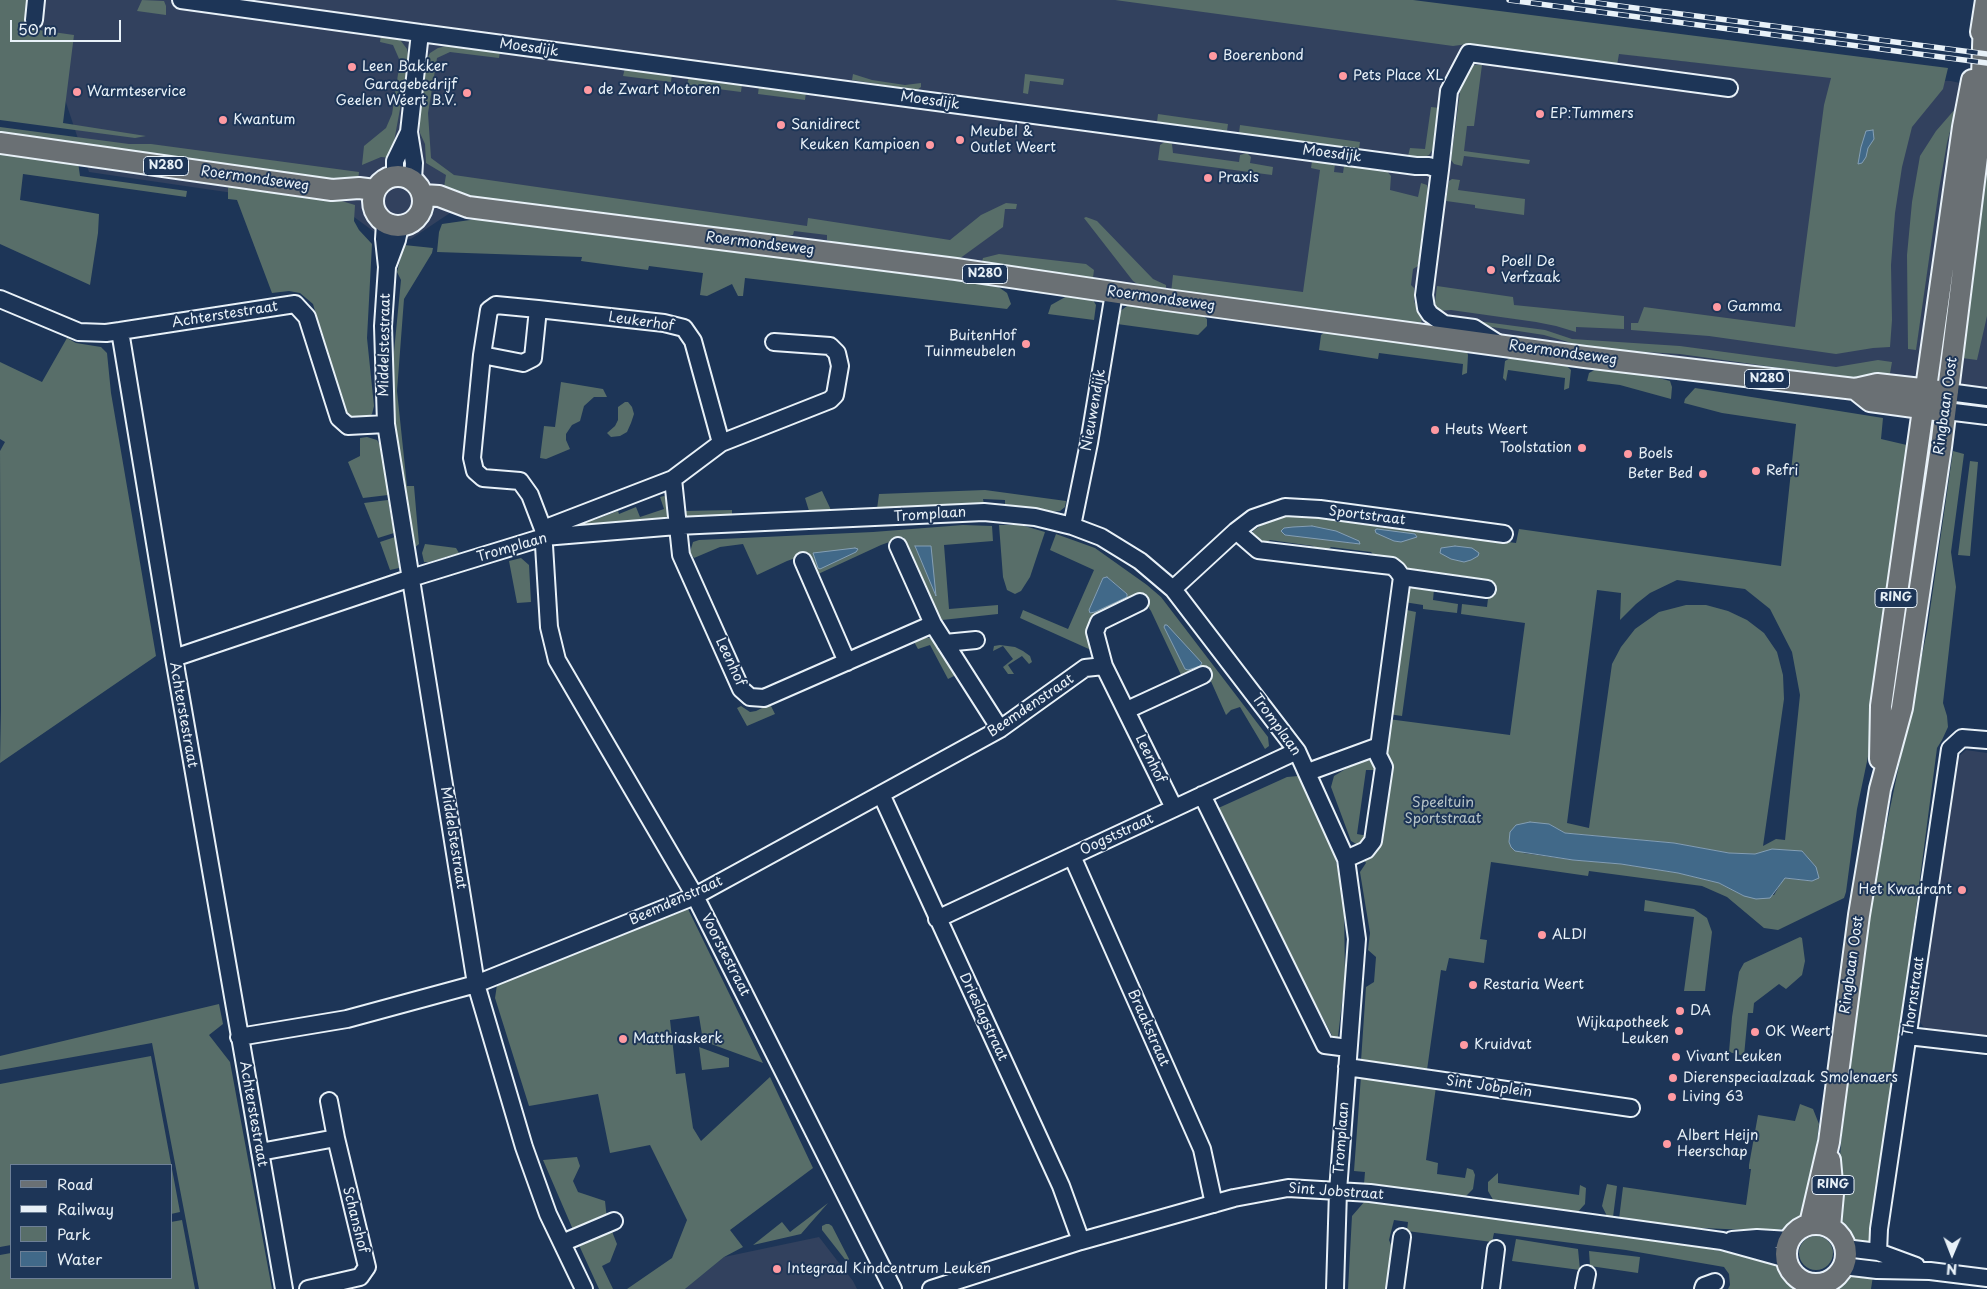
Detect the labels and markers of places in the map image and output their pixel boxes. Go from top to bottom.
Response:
place label: Boerenbond [1223,48,1304,64]
marker: Boerenbond [1207,50,1219,62]
place label: Leen Bakker [362,59,448,75]
marker: Leen Bakker [346,61,358,73]
place label: Pets Place XL [1353,68,1443,84]
marker: Pets Place XL [1337,70,1349,82]
place label: Garagebedrijf Geelen Weert B.V. [336,77,457,110]
place label: de Zwart Motoren [598,82,720,98]
place label: Warmteservice [87,84,186,100]
marker: de Zwart Motoren [582,84,594,96]
marker: Warmteservice [71,86,83,98]
marker: Garagebedrijf Geelen Weert B.V. [461,87,473,99]
place label: EP:Tummers [1550,106,1634,122]
marker: EP:Tummers [1534,108,1546,120]
place label: Kwantum [233,112,295,128]
marker: Kwantum [217,114,229,126]
place label: Sanidirect [791,117,860,133]
marker: Sanidirect [775,119,787,131]
place label: Meubel & Outlet Weert [970,124,1056,156]
marker: Meubel & Outlet Weert [954,134,966,146]
place label: Keuken Kampioen [800,137,920,153]
marker: Keuken Kampioen [924,139,936,151]
place label: Praxis [1218,170,1259,186]
marker: Praxis [1202,172,1214,184]
place label: Poell De Verfzaak [1501,254,1561,286]
marker: Poell De Verfzaak [1485,264,1497,276]
place label: Gamma [1727,299,1782,315]
marker: Gamma [1711,301,1723,313]
place label: BuitenHof Tuinmeubelen [924,328,1016,361]
marker: BuitenHof Tuinmeubelen [1020,338,1032,350]
place label: Heuts Weert [1445,422,1528,438]
marker: Heuts Weert [1429,424,1441,436]
place label: Toolstation [1500,440,1572,456]
marker: Toolstation [1576,442,1588,454]
place label: Boels [1638,446,1673,462]
marker: Boels [1622,448,1634,460]
place label: Refri [1766,463,1798,479]
marker: Refri [1750,465,1762,477]
place label: Beter Bed [1628,466,1693,482]
marker: Beter Bed [1697,468,1709,480]
place label: Het Kwadrant [1859,882,1952,898]
marker: Het Kwadrant [1956,884,1968,896]
place label: ALDI [1552,927,1587,943]
marker: ALDI [1536,929,1548,941]
place label: Restaria Weert [1483,977,1584,993]
marker: Restaria Weert [1467,979,1479,991]
place label: DA [1690,1003,1711,1019]
marker: DA [1674,1005,1686,1017]
place label: Wijkapotheek Leuken [1576,1015,1669,1048]
place label: OK Weert [1765,1024,1831,1040]
marker: Wijkapotheek Leuken [1673,1025,1685,1037]
marker: OK Weert [1749,1026,1761,1038]
place label: Matthiaskerk [633,1031,723,1047]
marker: Matthiaskerk [617,1033,629,1045]
place label: Kruidvat [1474,1037,1532,1053]
marker: Kruidvat [1458,1039,1470,1051]
place label: Vivant Leuken [1686,1049,1782,1065]
marker: Vivant Leuken [1670,1051,1682,1063]
place label: Dierenspeciaalzaak Smolenaers [1683,1070,1898,1086]
marker: Dierenspeciaalzaak Smolenaers [1667,1072,1679,1084]
place label: Living 63 [1682,1089,1744,1105]
marker: Living 63 [1666,1091,1678,1103]
place label: Albert Heijn Heerschap [1677,1128,1758,1160]
marker: Albert Heijn Heerschap [1661,1138,1673,1150]
place label: Integraal Kindcentrum Leuken [787,1261,991,1277]
marker: Integraal Kindcentrum Leuken [771,1263,783,1275]

